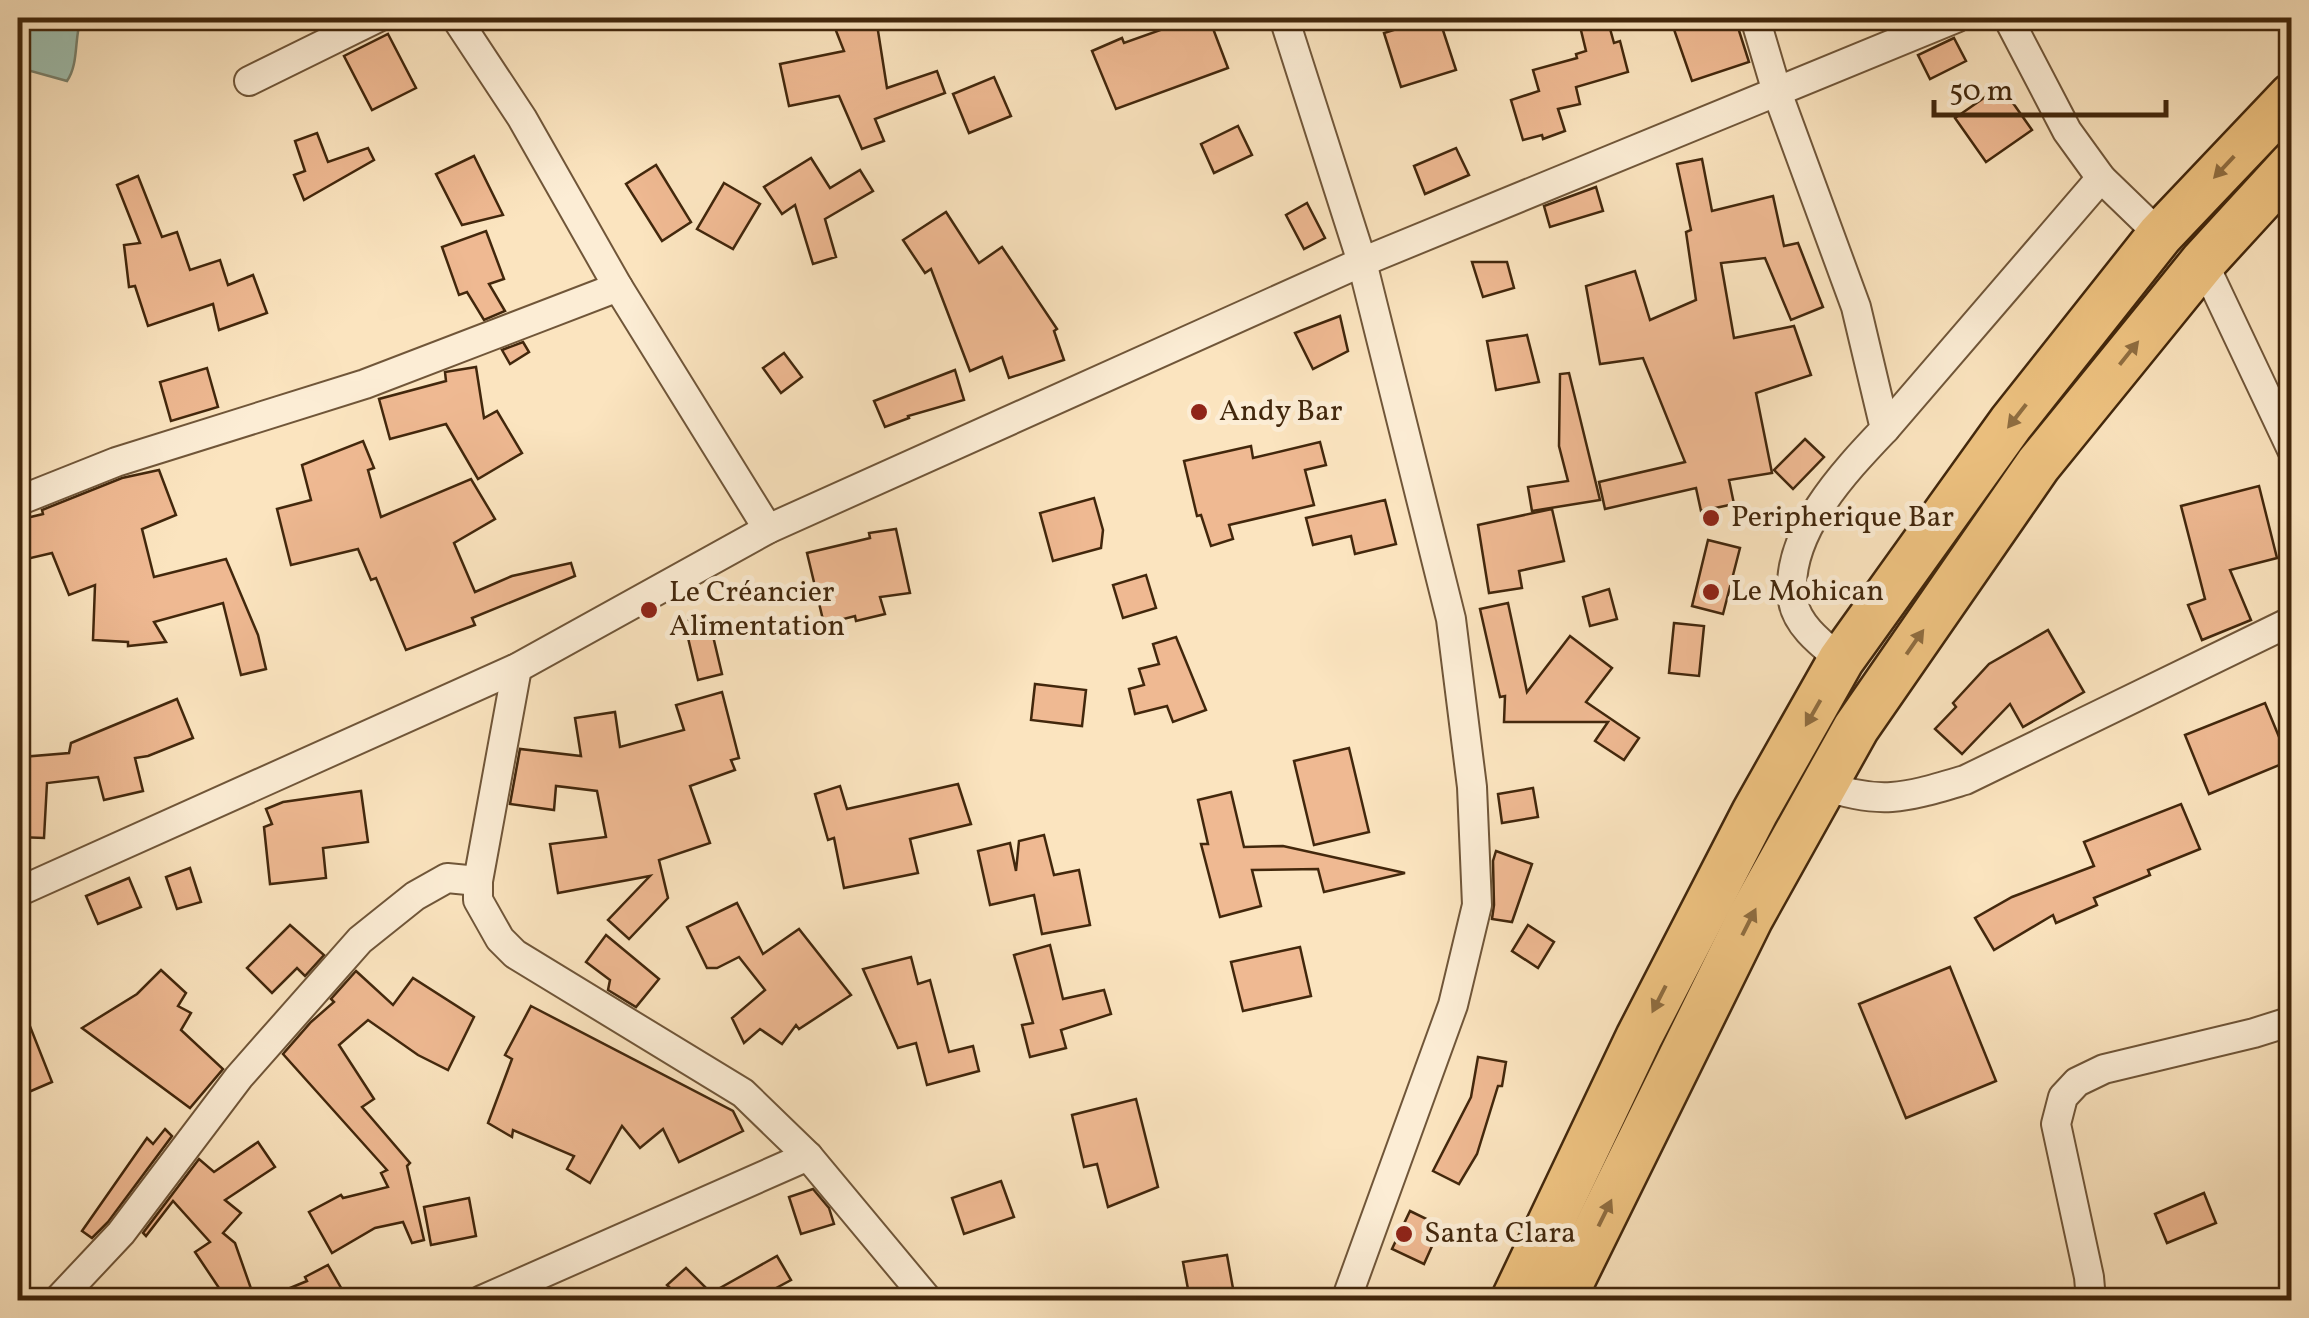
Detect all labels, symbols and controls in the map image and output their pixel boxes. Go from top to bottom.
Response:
scale bar [1934,55,2166,117]
text: 50 m [1949,71,2013,113]
one-way arrow [2213,154,2236,178]
one-way arrow [2118,341,2139,366]
place label: Andy Bar [1219,391,1342,433]
marker: Andy Bar [1188,401,1210,423]
one-way arrow [2007,404,2028,429]
place label: Peripherique Bar [1731,497,1954,539]
marker: Peripherique Bar [1700,507,1722,529]
place label: Le Mohican [1731,571,1884,613]
place label: Le Créancier Alimentation [669,572,845,648]
marker: Le Mohican [1700,581,1722,603]
marker: Le Créancier Alimentation [638,599,660,621]
one-way arrow [1905,629,1924,656]
one-way arrow [1805,699,1822,727]
one-way arrow [1740,907,1757,936]
one-way arrow [1651,984,1668,1013]
one-way arrow [1596,1198,1613,1227]
place label: Santa Clara [1424,1213,1576,1255]
marker: Santa Clara [1393,1223,1415,1245]

